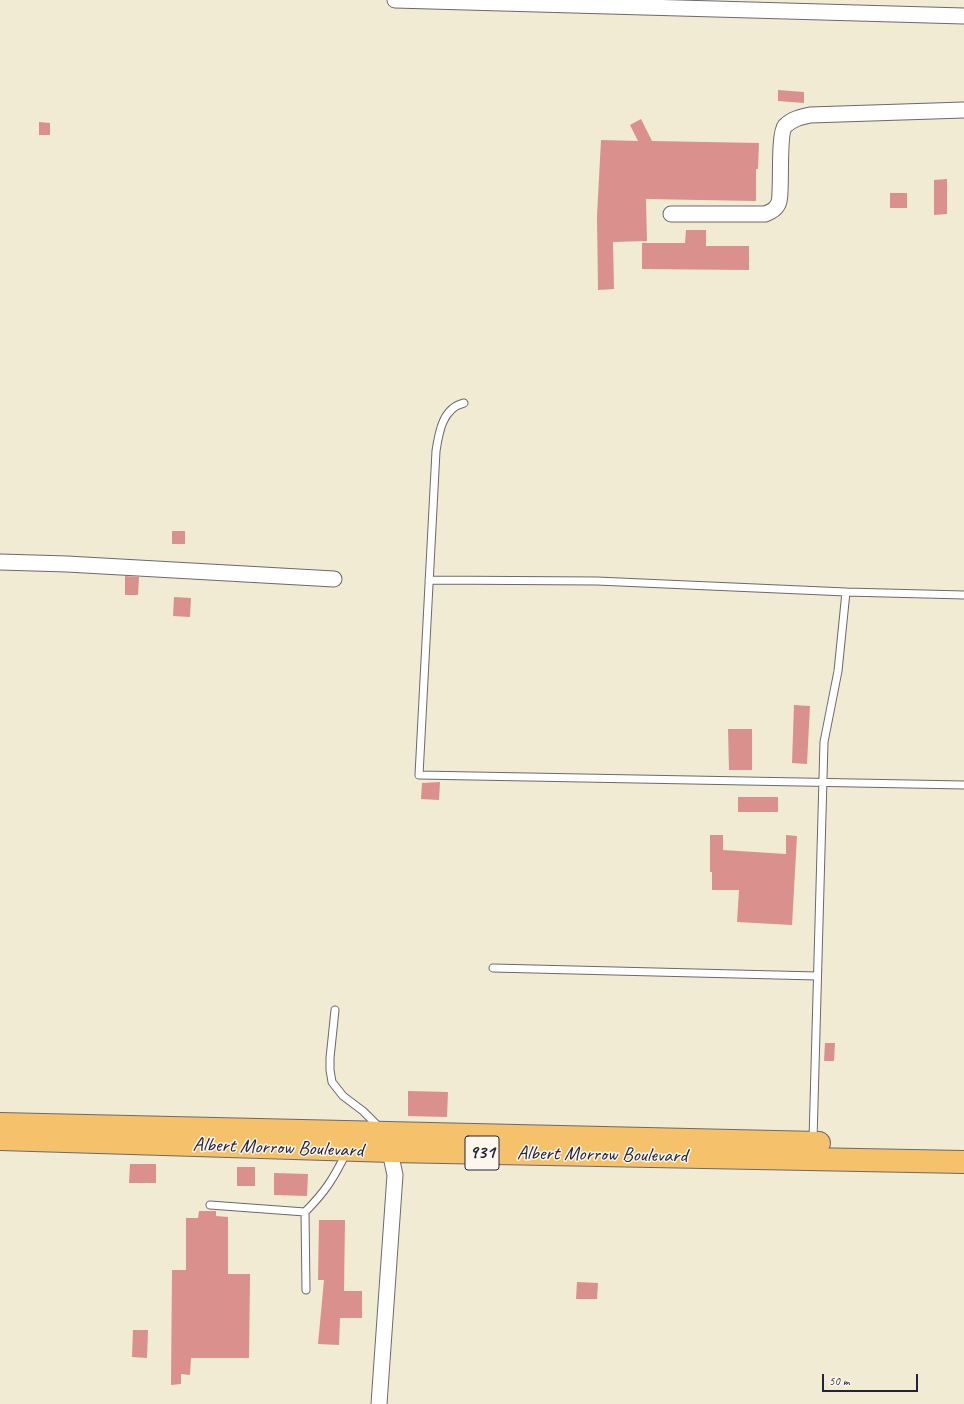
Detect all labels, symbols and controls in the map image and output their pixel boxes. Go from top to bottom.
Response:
street label: Albert Morrow Boulevard [192,1133,364,1163]
road number: 931 [465,1136,499,1170]
street label: Albert Morrow Boulevard [517,1142,687,1168]
scale bar [824,1366,920,1392]
text: 50 m [829,1373,849,1389]

